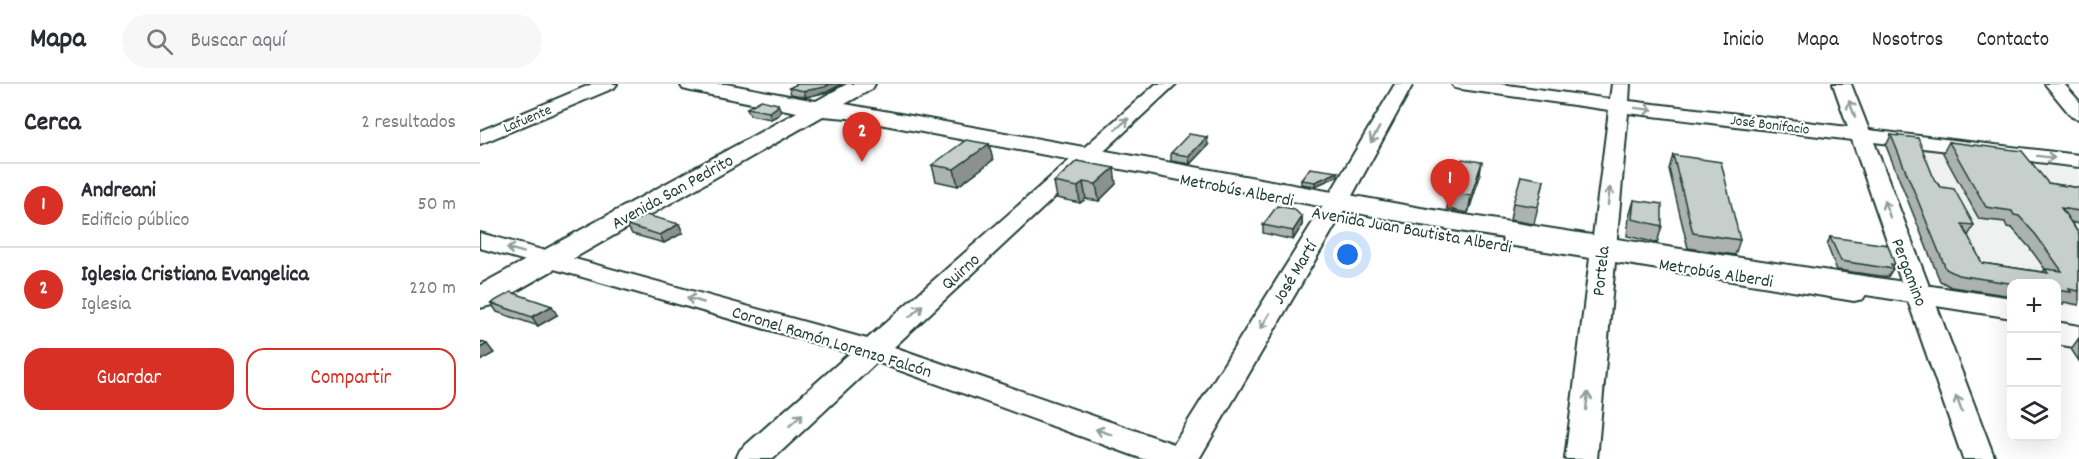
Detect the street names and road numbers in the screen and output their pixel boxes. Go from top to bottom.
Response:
street label: Lafuente [500,100,556,140]
street label: José Bonifacio [1729,110,1811,142]
street label: Avenida San Pedrito [608,149,739,237]
street label: Metrobús Alberdi [1178,168,1295,215]
street label: Avenida Juan Bautista Alberdi [1310,202,1514,261]
street label: Pergamino [1883,235,1932,311]
street label: José Martí [1267,236,1326,310]
street label: Portela [1587,244,1618,298]
street label: Quirno [937,249,987,297]
street label: Metrobús Alberdi [1657,253,1775,296]
street label: Coronel Ramón Lorenzo Falcón [728,301,934,386]

